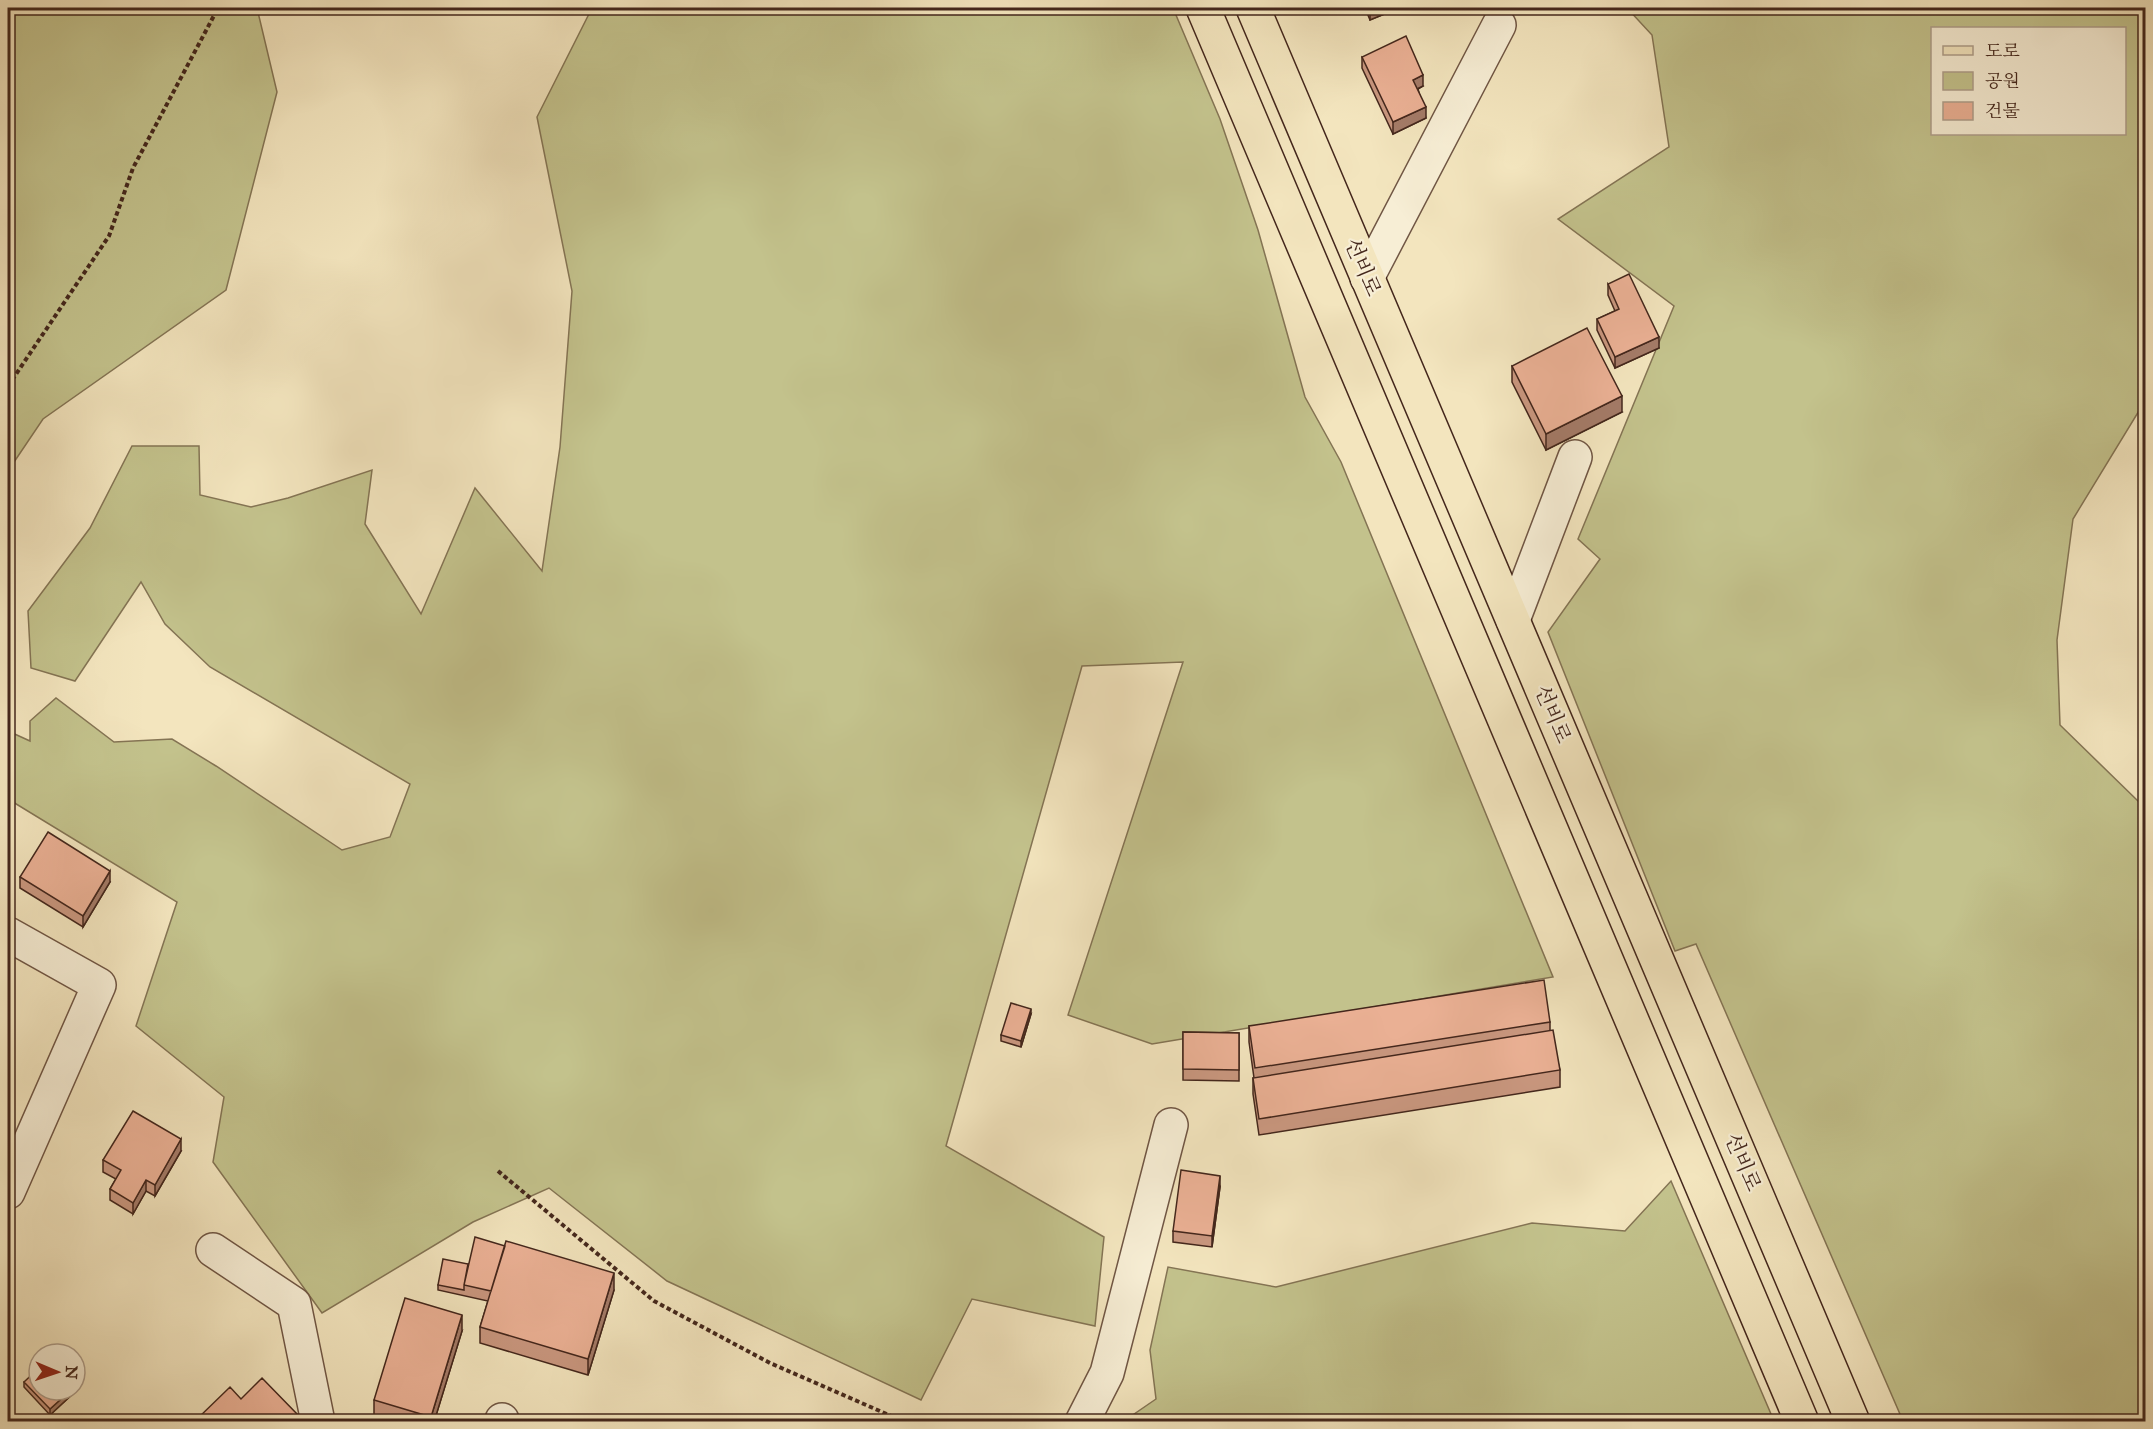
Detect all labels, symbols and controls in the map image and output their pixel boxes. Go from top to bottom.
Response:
legend [1931,27,2126,135]
text: 도로 [1985,40,2020,62]
text: 공원 [1985,70,2020,92]
text: 건물 [1985,100,2020,122]
street label: 선비로 [1339,234,1387,300]
street label: 선비로 [1529,681,1577,747]
street label: 선비로 [1719,1129,1767,1195]
north arrow [27,1342,87,1402]
text: N [62,1365,81,1380]

